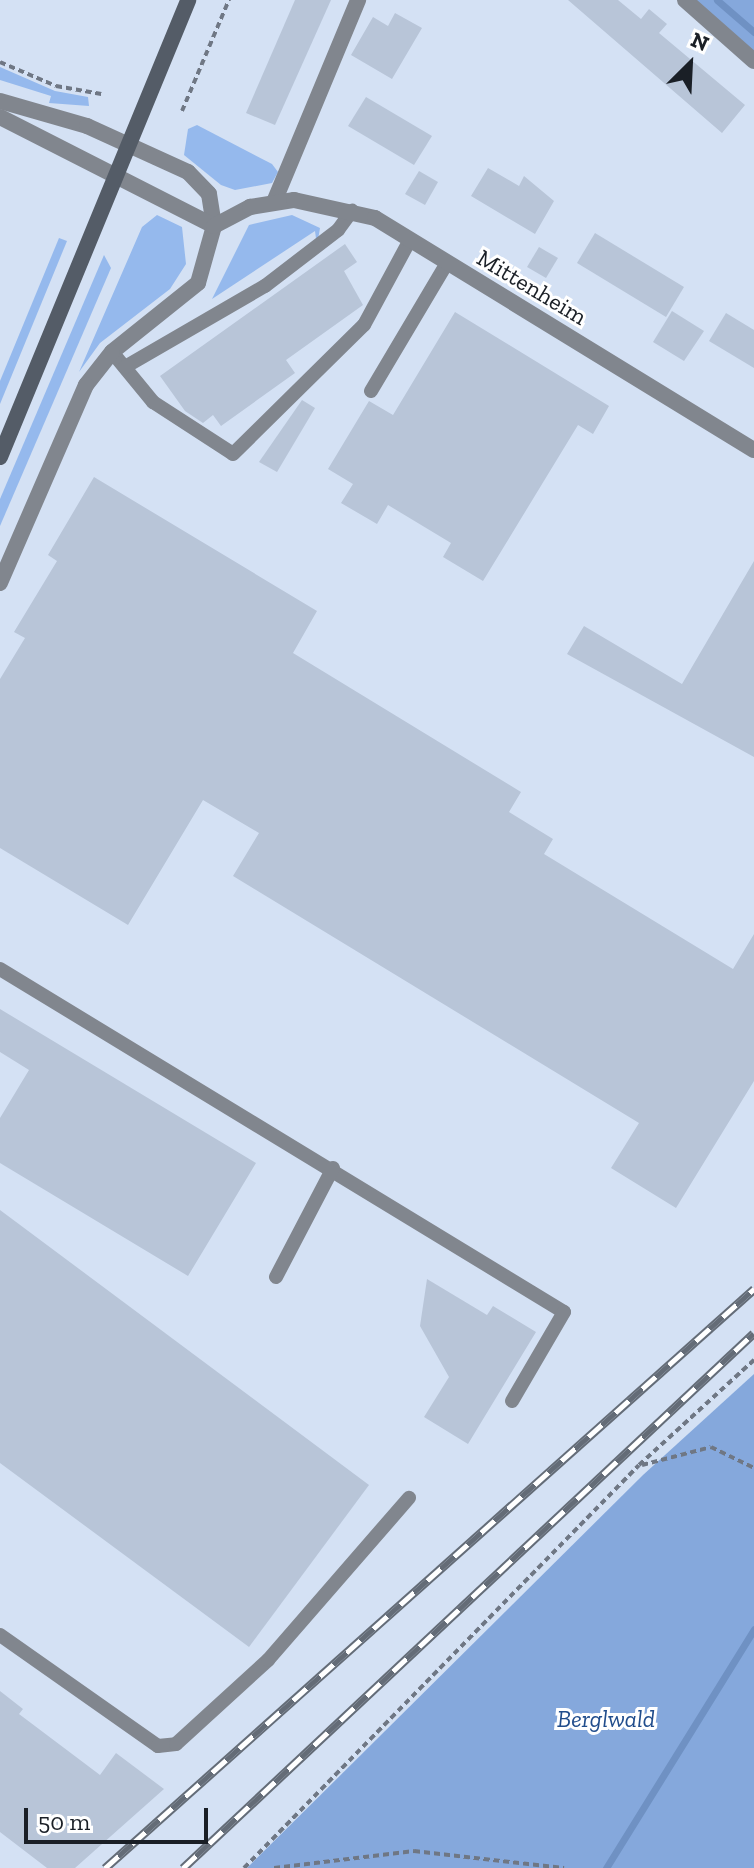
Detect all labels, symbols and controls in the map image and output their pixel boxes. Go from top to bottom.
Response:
north arrow [650,24,730,104]
text: N [687,26,713,57]
street label: Mittenheim [472,243,592,331]
park label: Berglwald [557,1705,655,1733]
scale bar [28,1792,212,1842]
text: 50 m [38,1807,90,1836]

